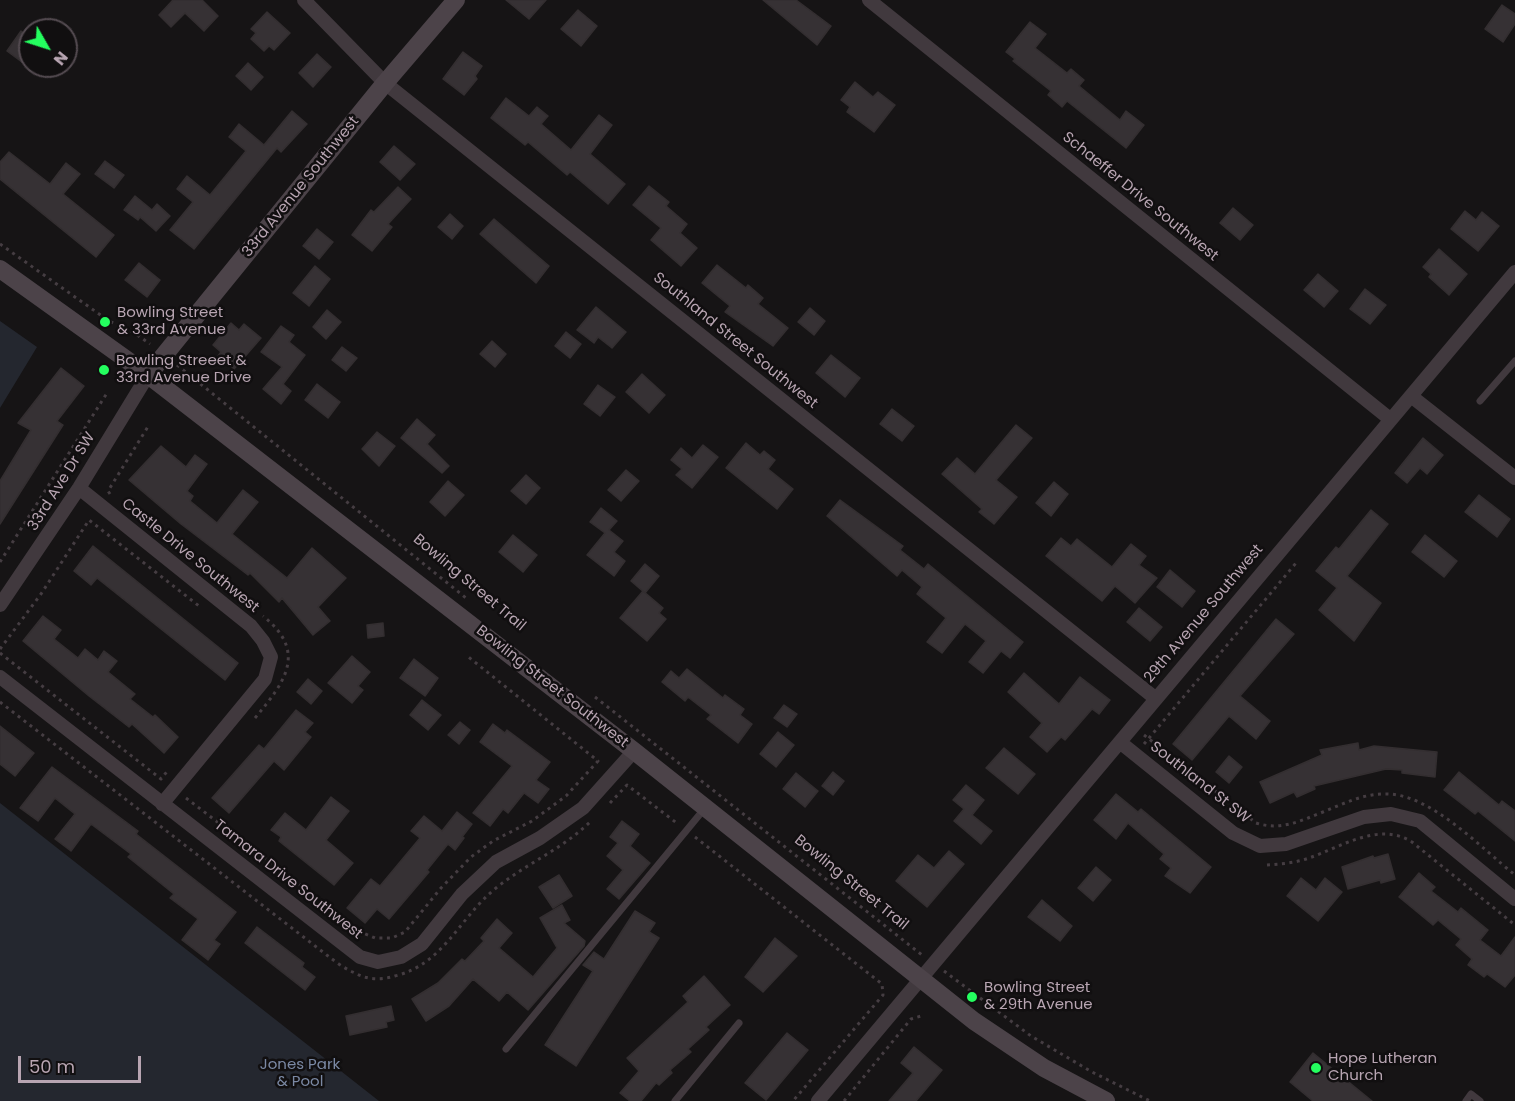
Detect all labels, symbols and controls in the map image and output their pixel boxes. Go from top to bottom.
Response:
north arrow [18,18,78,78]
text: N [48,46,74,70]
street label: 33rd Avenue Southwest [239,113,363,261]
street label: Schaeffer Drive Southwest [1058,129,1222,265]
street label: Southland Street Southwest [649,269,821,413]
place label: Bowling Street & 33rd Avenue [117,304,226,339]
marker: Bowling Street & 33rd Avenue [98,315,112,329]
place label: Bowling Streeet & 33rd Avenue Drive [116,352,251,387]
marker: Bowling Streeet & 33rd Avenue Drive [97,363,111,377]
street label: 33rd Ave Dr SW [24,429,100,535]
street label: Castle Drive Southwest [118,495,262,617]
street label: Bowling Street Trail [409,531,529,635]
street label: 29th Avenue Southwest [1141,541,1267,687]
street label: Bowling Street Southwest [472,622,632,752]
street label: Southland St SW [1146,738,1254,828]
street label: Tamara Drive Southwest [210,817,366,943]
street label: Bowling Street Trail [790,832,912,934]
place label: Bowling Street & 29th Avenue [984,979,1093,1014]
marker: Bowling Street & 29th Avenue [965,990,979,1004]
scale bar [21,1044,144,1082]
place label: Hope Lutheran Church [1328,1050,1437,1085]
text: 50 m [29,1054,75,1079]
park label: Jones Park & Pool [260,1056,340,1091]
marker: Hope Lutheran Church [1309,1061,1323,1075]

